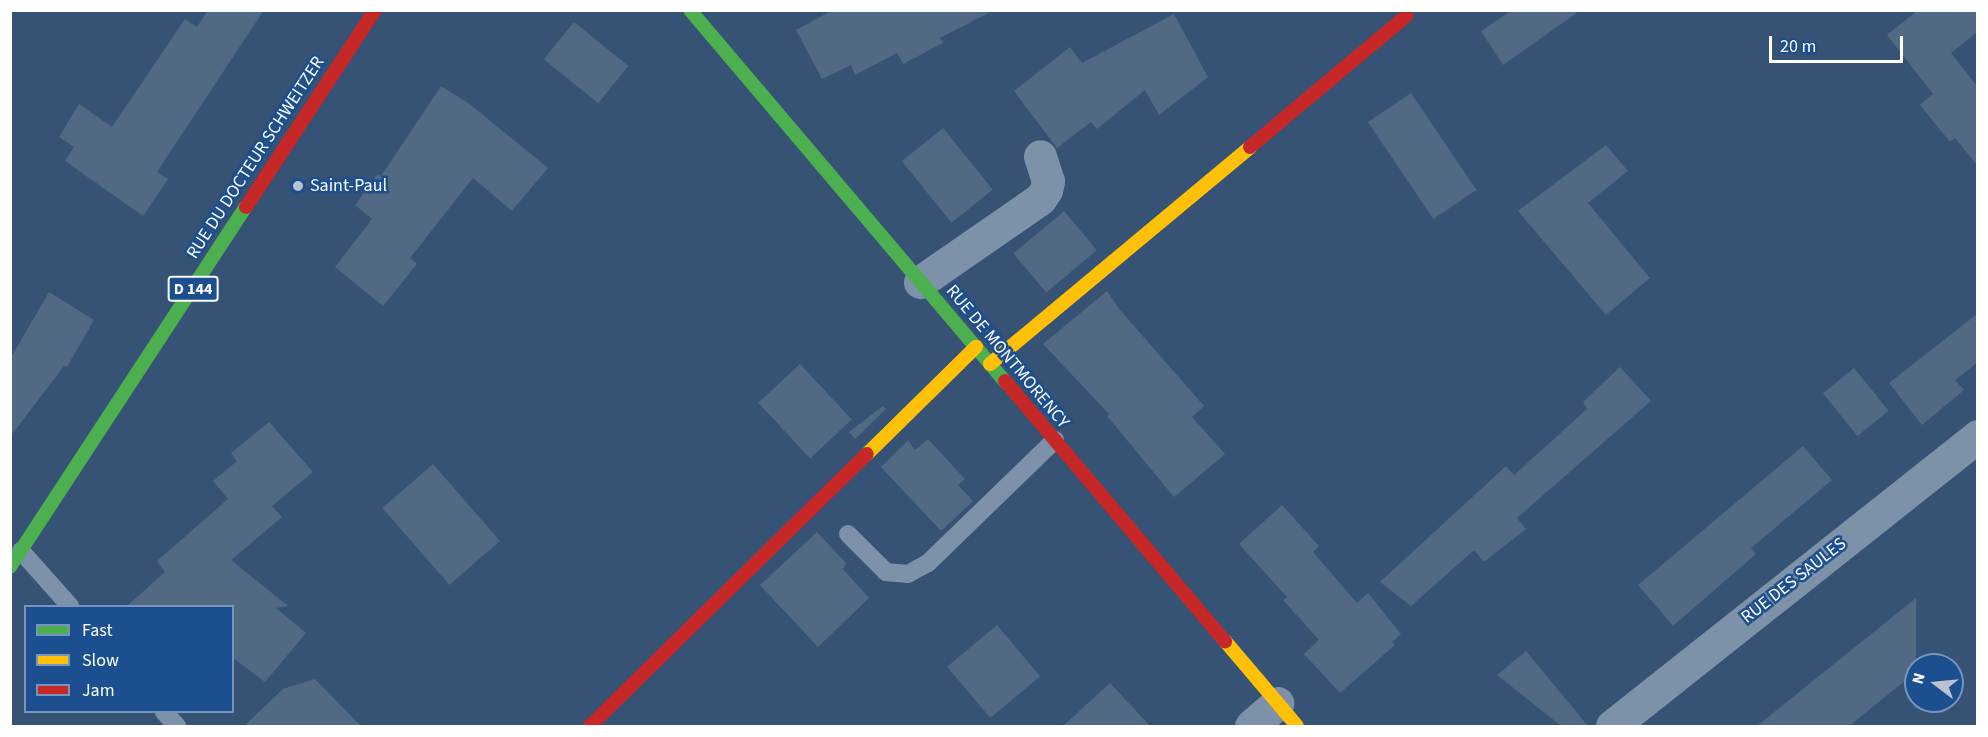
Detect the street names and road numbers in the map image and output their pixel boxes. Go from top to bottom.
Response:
street label: RUE DU DOCTEUR SCHWEITZER [182,53,330,263]
road number: D 144 [168,276,218,302]
street label: RUE DE MONTMORENCY [941,281,1073,433]
street label: RUE DES SAULES [1737,533,1851,629]

